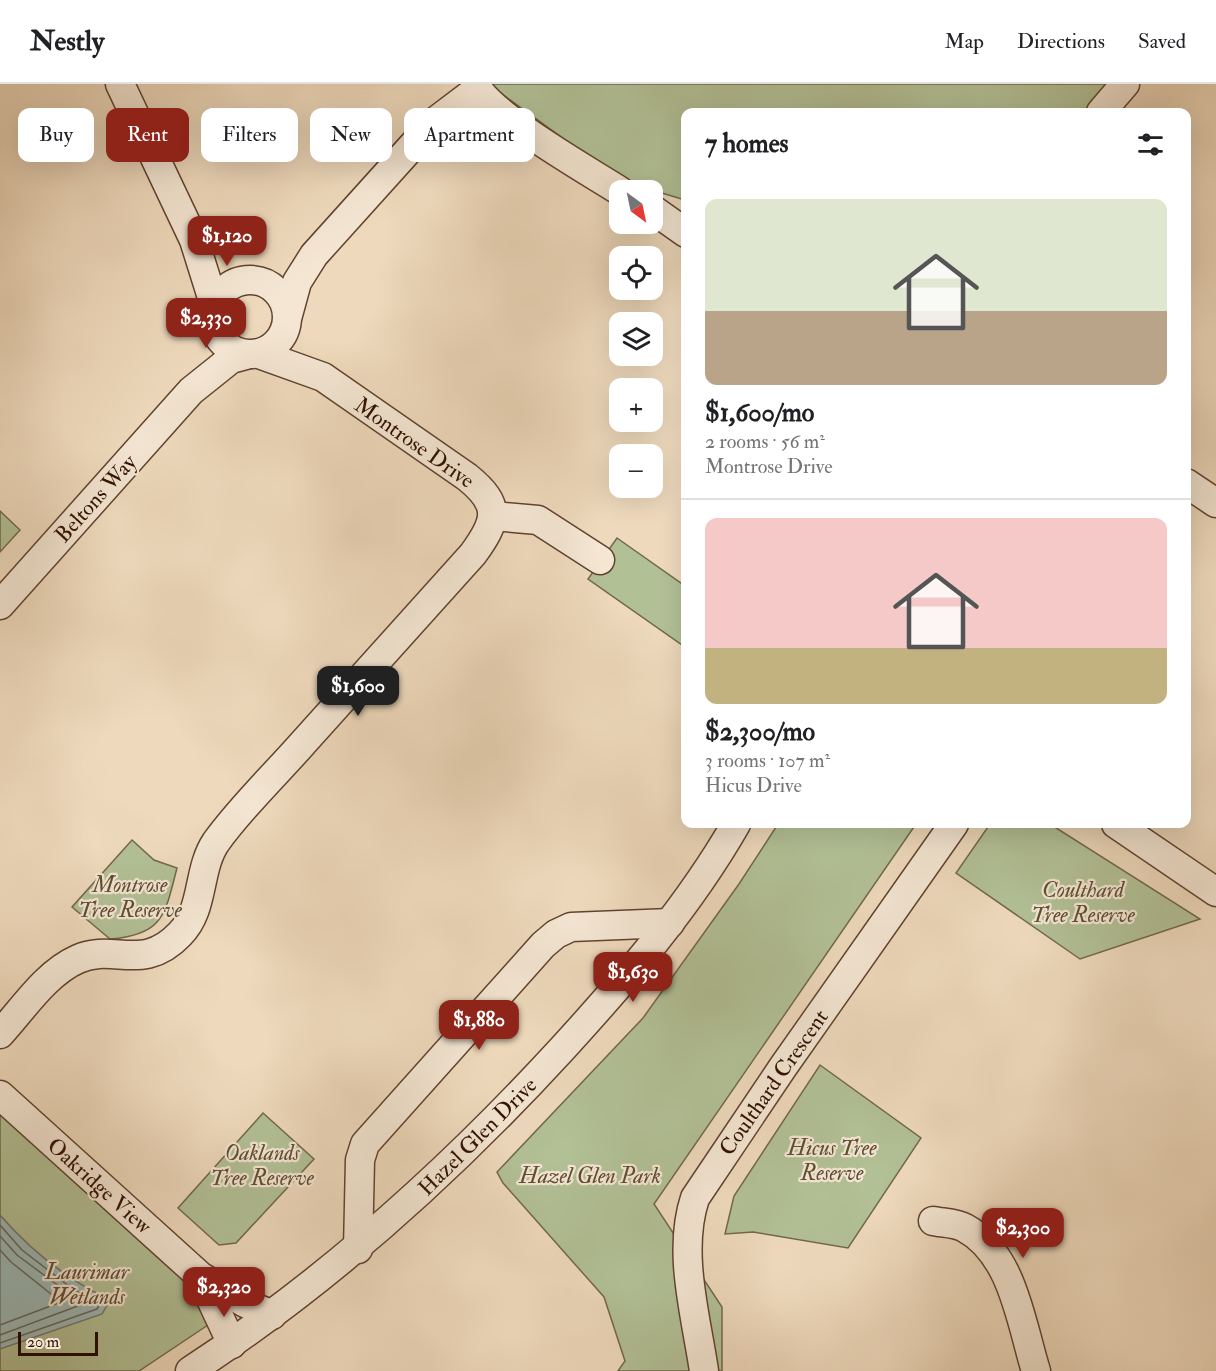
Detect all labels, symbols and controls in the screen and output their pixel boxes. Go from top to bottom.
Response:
text: Nestly [30,24,104,59]
text: Map [944,28,984,55]
text: Directions [1017,28,1105,55]
text: Saved [1138,28,1186,55]
chip: Buy [18,108,94,162]
chip: Rent [106,108,189,162]
chip: Filters [201,108,298,162]
chip: New [310,108,392,162]
chip: Apartment [404,108,535,162]
text: 7 homes [705,128,788,160]
icon: filters [1134,128,1167,161]
north arrow [609,180,663,234]
map controls [609,180,663,498]
pin: $1,120 [178,216,276,267]
text: $1,120 [202,223,252,248]
icon: home [882,238,990,346]
button: locate [609,246,663,300]
pin: $2,330 [157,298,255,349]
text: $2,330 [180,305,232,330]
button: layers [609,312,663,366]
button: + [609,378,663,432]
street label: Montrose Drive [349,391,480,495]
text: $1,600/mo [705,397,814,429]
text: 2 rooms · 56 m² [705,429,825,454]
button: − [609,444,663,498]
street label: Beltons Way [49,448,143,549]
text: Montrose Drive [705,454,833,479]
icon: home [882,557,990,665]
pin: $1,600 [309,666,407,717]
text: $1,600 [331,673,385,698]
text: $2,300/mo [705,716,815,748]
text: 3 rooms · 107 m² [705,748,830,773]
text: Hicus Drive [705,773,802,798]
park label: Montrose Tree Reserve [78,871,182,924]
park label: Coulthard Tree Reserve [1031,876,1135,929]
pin: $1,630 [584,952,682,1003]
text: $1,630 [607,959,659,984]
pin: $1,880 [430,1000,528,1051]
street label: Coulthard Crescent [713,1004,835,1161]
text: $1,880 [453,1007,505,1032]
street label: Hazel Glen Drive [412,1071,543,1202]
street label: Oakridge View [41,1132,158,1240]
park label: Hicus Tree Reserve [787,1134,877,1187]
park label: Oaklands Tree Reserve [210,1139,314,1192]
park label: Hazel Glen Park [518,1162,661,1190]
pin: $2,300 [974,1208,1072,1259]
text: $2,300 [996,1215,1050,1240]
park label: Laurimar Wetlands [44,1258,131,1311]
pin: $2,320 [175,1267,273,1318]
text: $2,320 [197,1274,251,1299]
scale bar [18,1329,98,1356]
text: 20 m [27,1332,59,1352]

